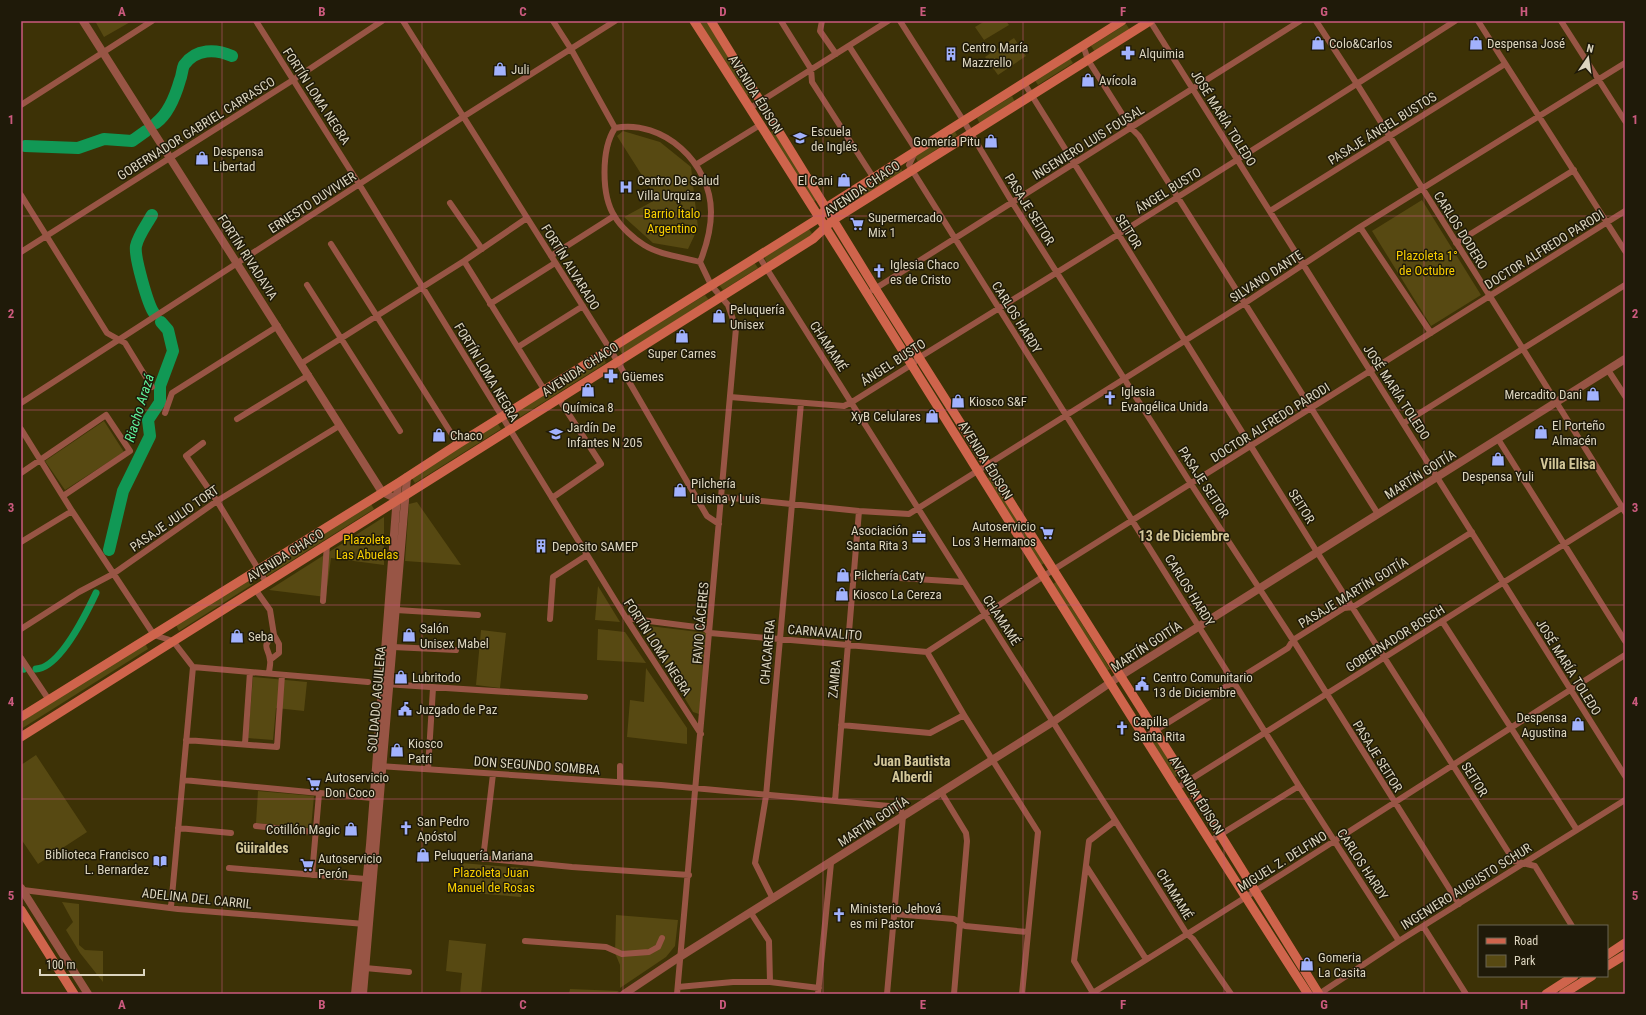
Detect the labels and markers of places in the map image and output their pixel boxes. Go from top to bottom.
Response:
shop icon: Colo&Carlos [1310,35,1326,51]
shop icon: Despensa José [1468,35,1484,51]
place label: Colo&Carlos [1329,36,1393,51]
place label: Despensa José [1487,36,1565,51]
place label: Centro María Mazzrello [962,40,1028,70]
pharmacy icon: Alquimia [1120,45,1136,61]
building icon: Centro María Mazzrello [943,46,959,62]
place label: Alquimia [1139,46,1184,61]
shop icon: Juli [492,61,508,77]
place label: Juli [511,62,530,77]
shop icon: Avícola [1080,72,1096,88]
place label: Avícola [1099,73,1137,88]
place label: Escuela de Inglés [811,124,858,154]
school or university icon: Escuela de Inglés [792,130,808,146]
shop icon: Gomería Pitu [983,133,999,149]
place label: Gomería Pitu [913,134,980,149]
place label: Despensa Libertad [213,144,263,174]
shop icon: Despensa Libertad [194,150,210,166]
shop icon: El Cani [836,172,852,188]
place label: Centro De Salud Villa Urquiza [637,173,719,203]
place label: El Cani [798,173,833,188]
hospital icon: Centro De Salud Villa Urquiza [618,179,634,195]
place label: Supermercado Mix 1 [868,210,942,240]
supermarket icon: Supermercado Mix 1 [849,216,865,232]
place label: Iglesia Chaco es de Cristo [890,257,959,287]
church icon: Iglesia Chaco es de Cristo [871,263,887,279]
place label: Peluquería Unisex [730,302,785,332]
shop icon: Peluquería Unisex [711,308,727,324]
shop icon: Super Carnes [674,328,690,344]
place label: Super Carnes [648,346,716,361]
pharmacy icon: Güemes [603,368,619,384]
place label: Güemes [622,369,664,384]
shop icon: Química 8 [580,382,596,398]
place label: Iglesia Evangélica Unida [1121,384,1208,414]
shop icon: Mercadito Dani [1585,386,1601,402]
place label: Mercadito Dani [1504,387,1582,402]
church icon: Iglesia Evangélica Unida [1102,390,1118,406]
shop icon: Kiosco S&F [950,393,966,409]
place label: Kiosco S&F [969,394,1027,409]
place label: Química 8 [562,400,614,415]
shop icon: XyB Celulares [924,408,940,424]
place label: XyB Celulares [851,409,921,424]
place label: El Porteño Almacén [1552,418,1605,448]
place label: Jardín De Infantes N 205 [567,420,642,450]
shop icon: El Porteño Almacén [1533,424,1549,440]
school or university icon: Jardín De Infantes N 205 [548,426,564,442]
shop icon: Chaco [431,427,447,443]
place label: Chaco [450,428,482,443]
shop icon: Despensa Yuli [1490,451,1506,467]
place label: Despensa Yuli [1462,469,1534,484]
place label: Pilchería Luisina y Luis [691,476,760,506]
shop icon: Pilchería Luisina y Luis [672,482,688,498]
place label: Autoservicio Los 3 Hermanos [952,519,1036,549]
place label: Asociación Santa Rita 3 [846,523,908,553]
supermarket icon: Autoservicio Los 3 Hermanos [1039,525,1055,541]
office icon: Asociación Santa Rita 3 [911,529,927,545]
building icon: Deposito SAMEP [533,538,549,554]
place label: Deposito SAMEP [552,539,638,554]
shop icon: Pilchería Caty [835,567,851,583]
place label: Pilchería Caty [854,568,925,583]
shop icon: Kiosco La Cereza [834,586,850,602]
place label: Kiosco La Cereza [853,587,942,602]
place label: Salón Unisex Mabel [420,621,489,651]
shop icon: Salón Unisex Mabel [401,627,417,643]
shop icon: Seba [229,628,245,644]
place label: Seba [248,629,273,644]
shop icon: Lubritodo [393,669,409,685]
place label: Lubritodo [412,670,461,685]
place label: Centro Comunitario 13 de Diciembre [1153,670,1253,700]
public building icon: Centro Comunitario 13 de Diciembre [1134,676,1150,692]
public building icon: Juzgado de Paz [397,701,413,717]
place label: Juzgado de Paz [416,702,498,717]
place label: Despensa Agustina [1517,710,1567,740]
place label: Capilla Santa Rita [1133,714,1185,744]
shop icon: Despensa Agustina [1570,716,1586,732]
church icon: Capilla Santa Rita [1114,720,1130,736]
place label: Kiosco Patri [408,736,443,766]
shop icon: Kiosco Patri [389,742,405,758]
place label: Autoservicio Don Coco [325,770,389,800]
supermarket icon: Autoservicio Don Coco [306,776,322,792]
place label: San Pedro Apóstol [417,814,469,844]
church icon: San Pedro Apóstol [398,820,414,836]
shop icon: Cotillón Magic [343,821,359,837]
place label: Cotillón Magic [266,822,340,837]
place label: Biblioteca Francisco L. Bernardez [45,847,149,877]
shop icon: Peluquería Mariana [415,847,431,863]
place label: Peluquería Mariana [434,848,533,863]
place label: Autoservicio Perón [318,851,382,881]
library icon: Biblioteca Francisco L. Bernardez [152,853,168,869]
supermarket icon: Autoservicio Perón [299,857,315,873]
place label: Ministerio Jehová es mi Pastor [850,901,941,931]
church icon: Ministerio Jehová es mi Pastor [831,907,847,923]
place label: Gomeria La Casita [1318,950,1366,980]
shop icon: Gomeria La Casita [1299,956,1315,972]

